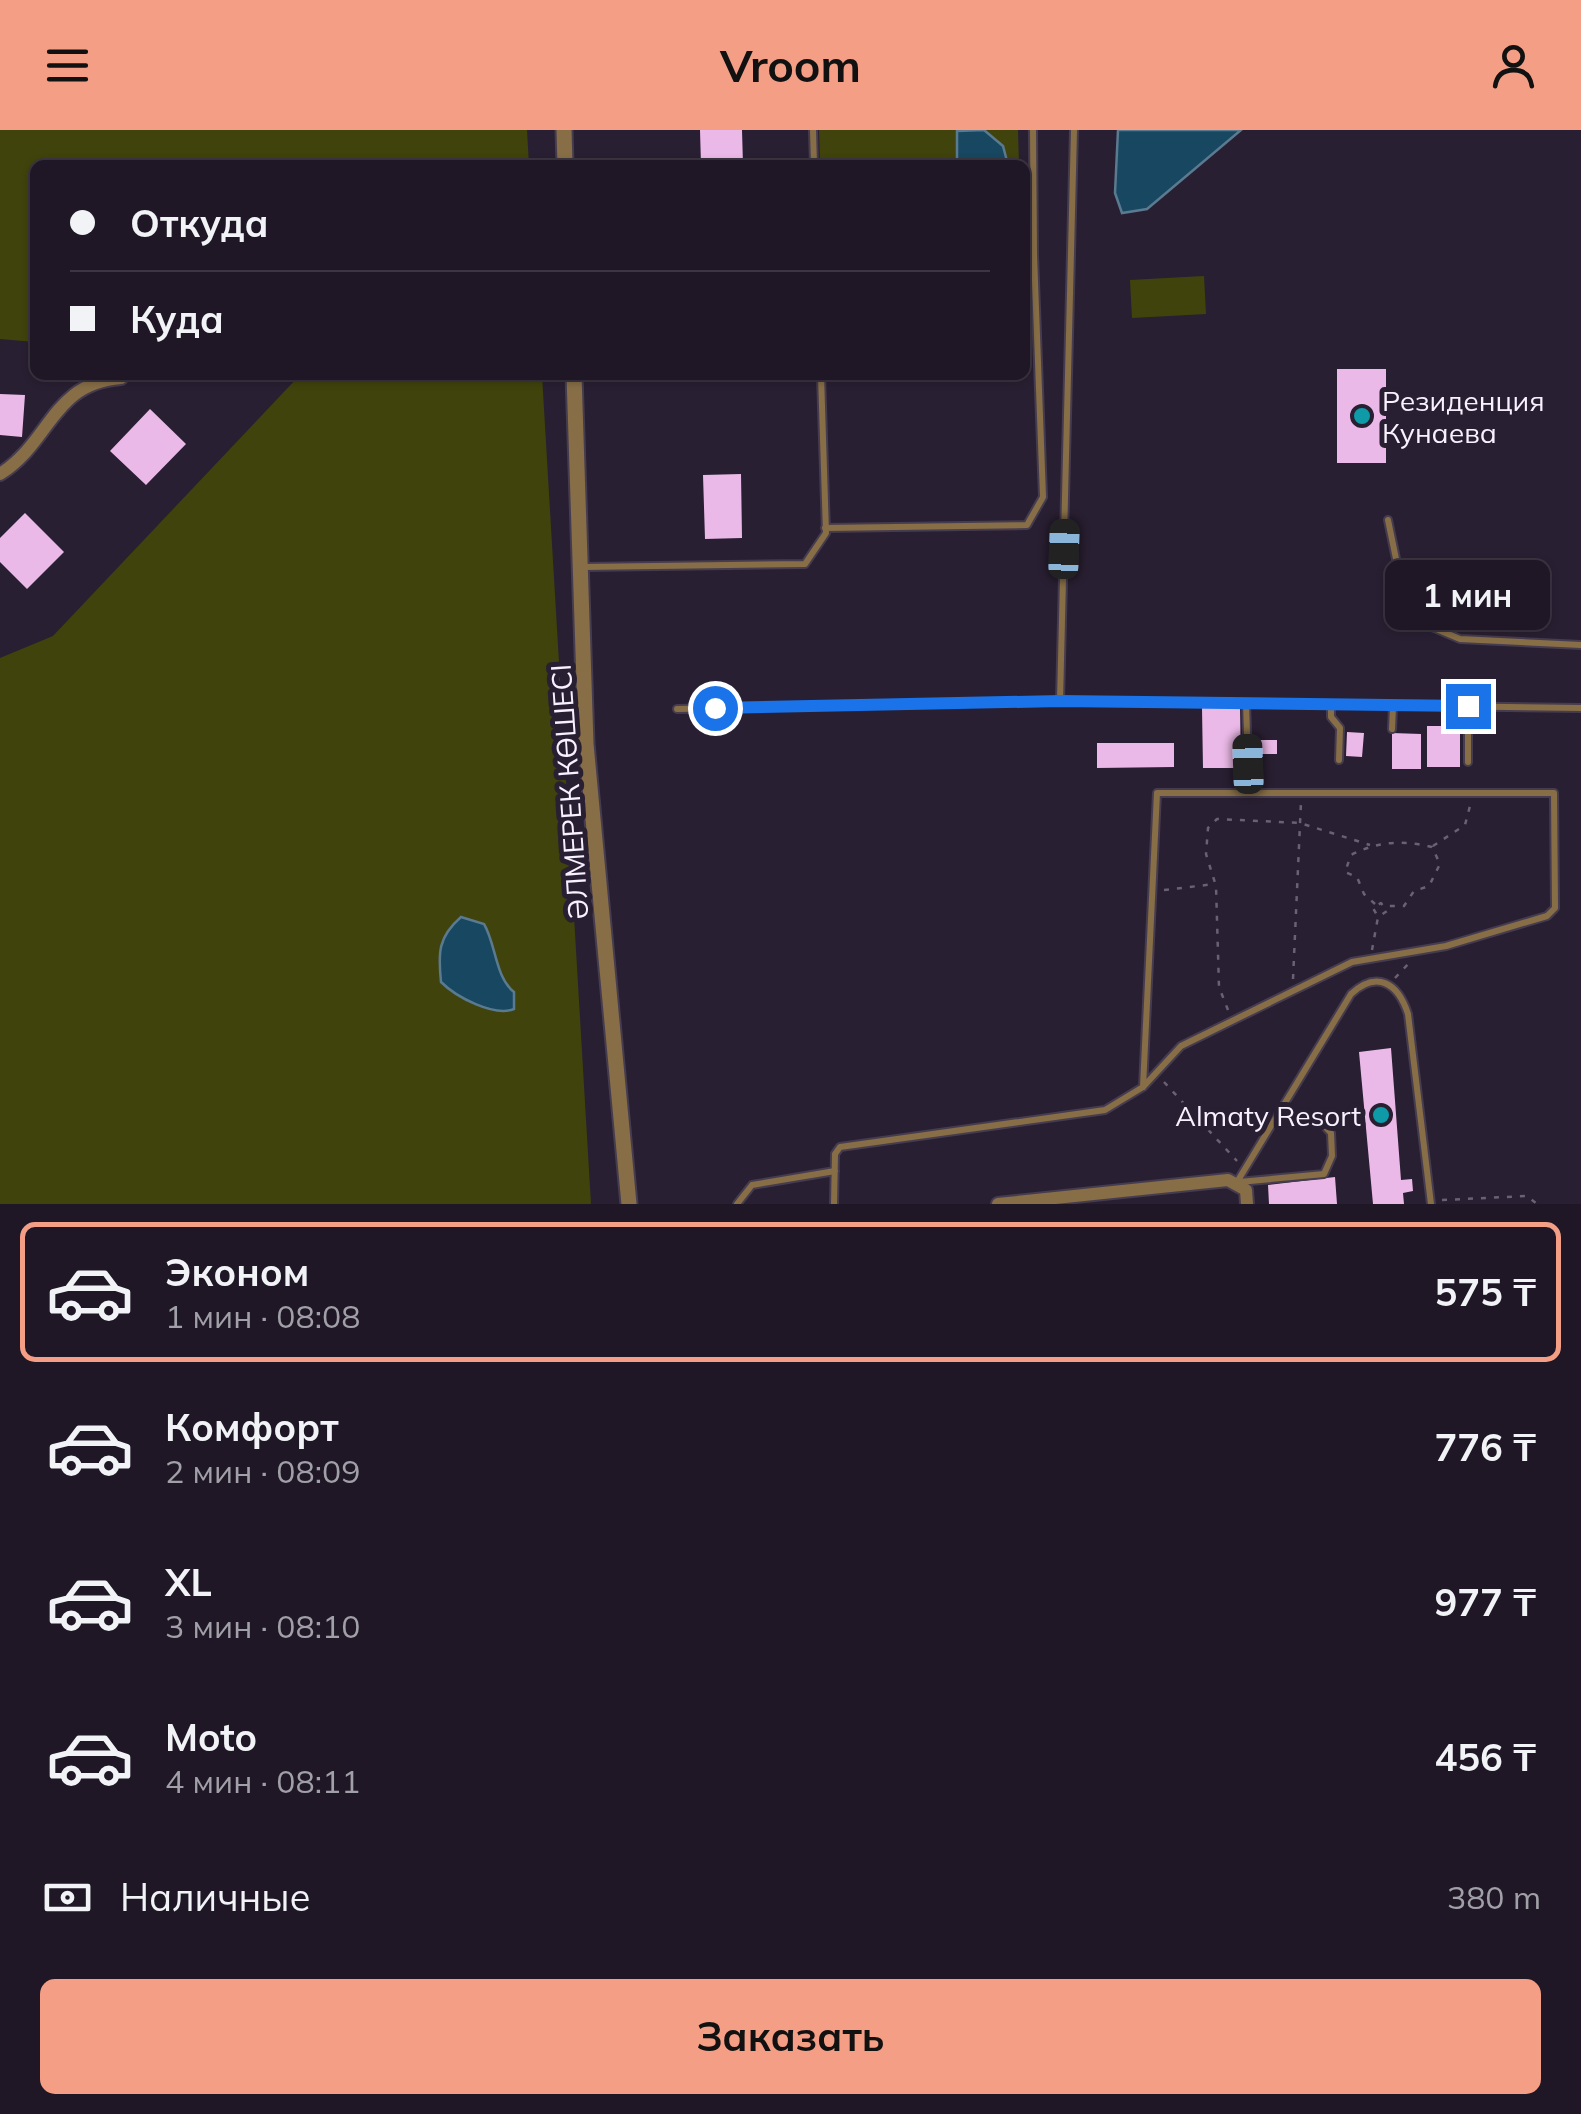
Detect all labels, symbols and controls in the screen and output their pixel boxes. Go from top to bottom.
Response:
text: Vroom [720,37,861,93]
icon: menu [40,38,95,93]
icon: person [1486,38,1541,93]
text: Откуда [130,199,269,247]
text: Куда [130,295,224,343]
place label: Резиденция Кунаева [1382,383,1545,450]
marker: Резиденция Кунаева [1351,405,1373,427]
car [1048,518,1080,580]
callout: 1 мин [1386,561,1550,631]
text: 1 мин [1423,575,1512,615]
street label: ӘЛМЕРЕК КӨШЕСІ [543,663,595,921]
route end [1446,684,1491,729]
route start [693,686,738,731]
car [1232,733,1264,795]
place label: Almaty Resort [1175,1098,1361,1133]
marker: Almaty Resort [1370,1104,1392,1126]
icon: car [45,1247,135,1337]
text: Эконом [165,1248,309,1296]
text: 575 ₸ [1434,1268,1536,1316]
text: 1 мин · 08:08 [165,1296,360,1336]
icon: car [45,1402,135,1492]
text: Комфорт [165,1403,339,1451]
text: 776 ₸ [1434,1423,1536,1471]
text: 2 мин · 08:09 [165,1451,360,1491]
icon: car [45,1557,135,1647]
text: XL [165,1558,212,1606]
text: 977 ₸ [1434,1578,1536,1626]
text: 3 мин · 08:10 [165,1606,360,1646]
icon: car [45,1712,135,1802]
text: Moto [165,1713,257,1761]
text: 456 ₸ [1434,1733,1536,1781]
text: 4 мин · 08:11 [165,1761,360,1801]
icon: cash [40,1870,95,1925]
text: Наличные [120,1873,311,1921]
text: 380 m [1447,1877,1541,1917]
button: Заказать [40,1979,1541,2094]

